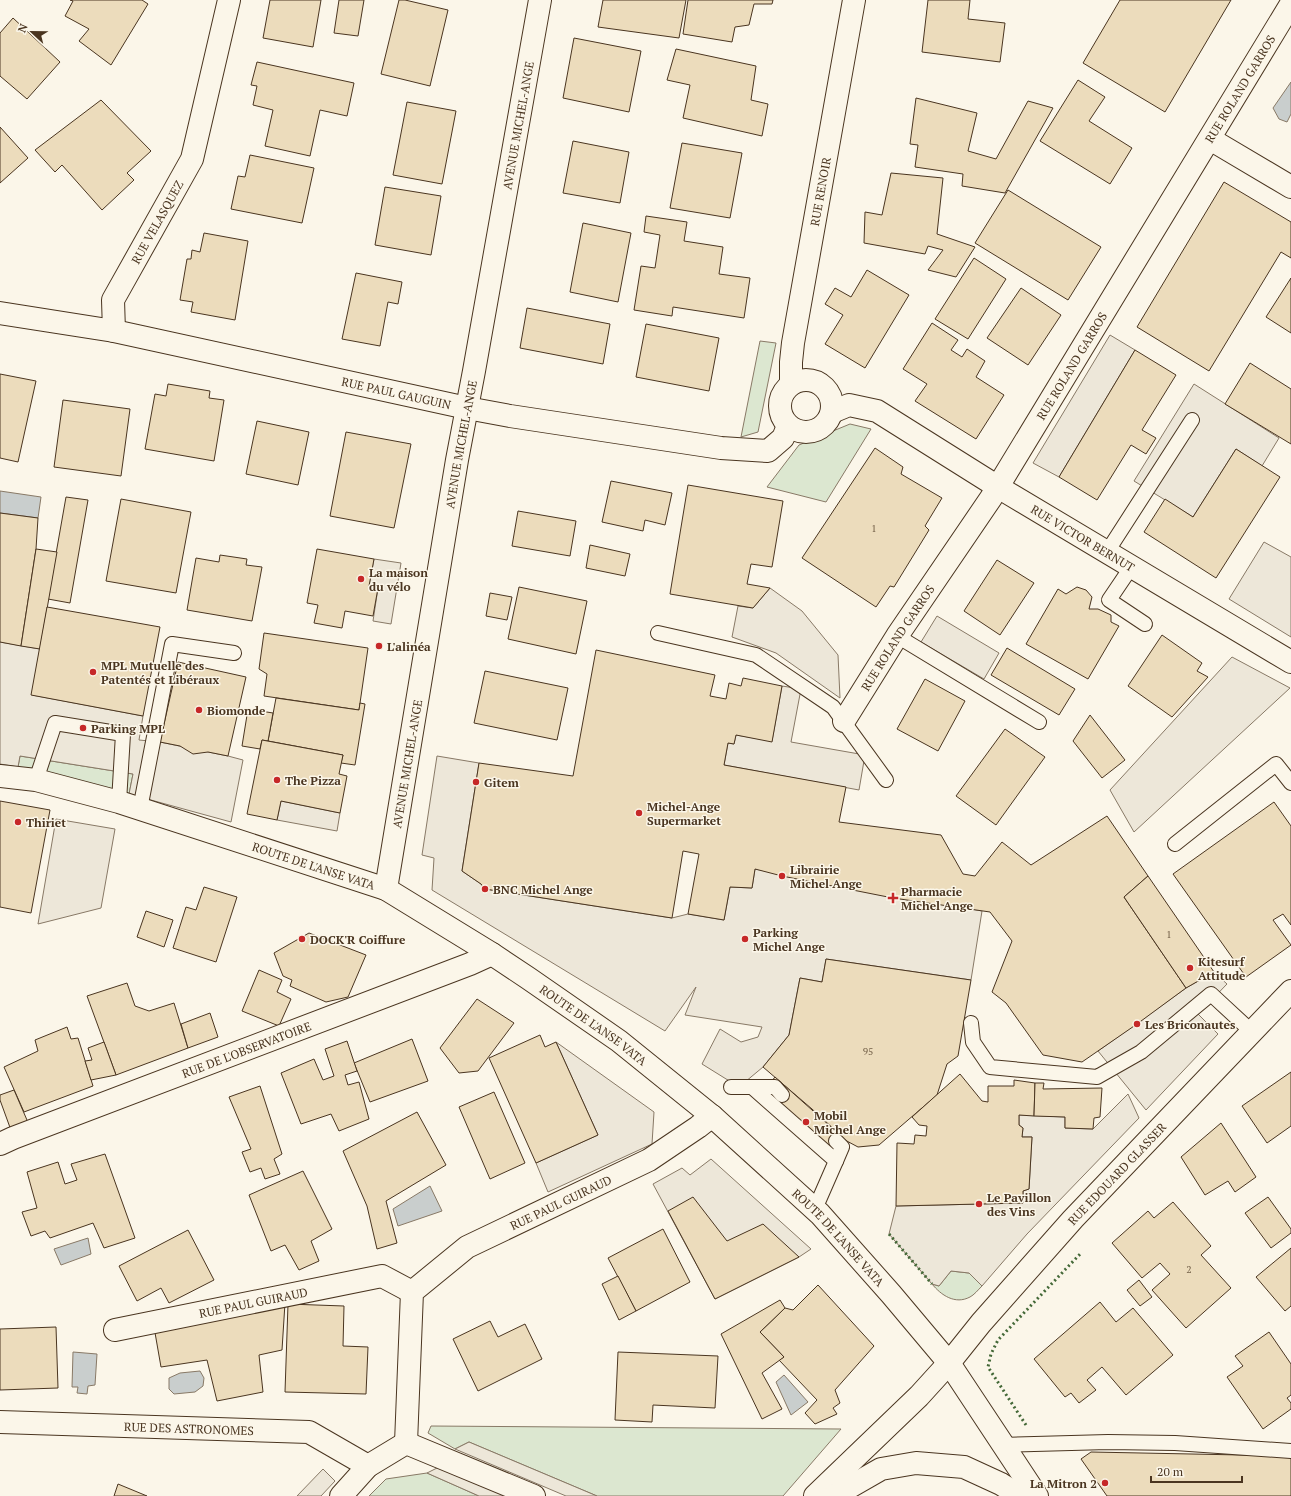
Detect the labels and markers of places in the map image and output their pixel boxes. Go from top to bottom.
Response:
place label: La maison du vélo [369,565,428,594]
marker: La maison du vélo [356,574,366,584]
place label: L'alinéa [387,639,431,654]
marker: L'alinéa [374,641,384,651]
place label: MPL Mutuelle des Patentés et Libéraux [101,658,219,687]
marker: MPL Mutuelle des Patentés et Libéraux [88,667,98,677]
place label: Biomonde [207,703,266,718]
marker: Biomonde [194,705,204,715]
place label: Parking MPL [91,721,165,736]
marker: Parking MPL [78,723,88,733]
place label: The Pizza [285,773,341,788]
marker: The Pizza [272,775,282,785]
place label: Gitem [484,775,519,790]
marker: Gitem [471,777,481,787]
place label: Michel-Ange Supermarket [647,799,721,828]
marker: Michel-Ange Supermarket [634,808,644,818]
place label: Thiriet [26,815,66,830]
marker: Thiriet [13,817,23,827]
place label: Librairie Michel Ange [790,862,862,891]
marker: Librairie Michel Ange [777,871,787,881]
place label: BNC Michel Ange [493,882,593,897]
marker: BNC Michel Ange [480,884,490,894]
place label: Pharmacie Michel Ange [901,884,973,913]
marker: Pharmacie Michel Ange [888,893,898,903]
place label: Parking Michel Ange [753,925,825,954]
place label: DOCK'R Coiffure [310,932,406,947]
marker: DOCK'R Coiffure [297,934,307,944]
marker: Parking Michel Ange [740,934,750,944]
place label: Kitesurf Attitude [1198,954,1246,983]
marker: Kitesurf Attitude [1185,963,1195,973]
place label: Les Briconautes [1145,1017,1236,1032]
marker: Les Briconautes [1132,1019,1142,1029]
place label: Mobil Michel Ange [814,1108,886,1137]
marker: Mobil Michel Ange [801,1117,811,1127]
place label: Le Pavillon des Vins [987,1190,1052,1219]
marker: Le Pavillon des Vins [974,1199,984,1209]
place label: La Mitron 2 [1030,1476,1097,1491]
marker: La Mitron 2 [1100,1478,1110,1488]

